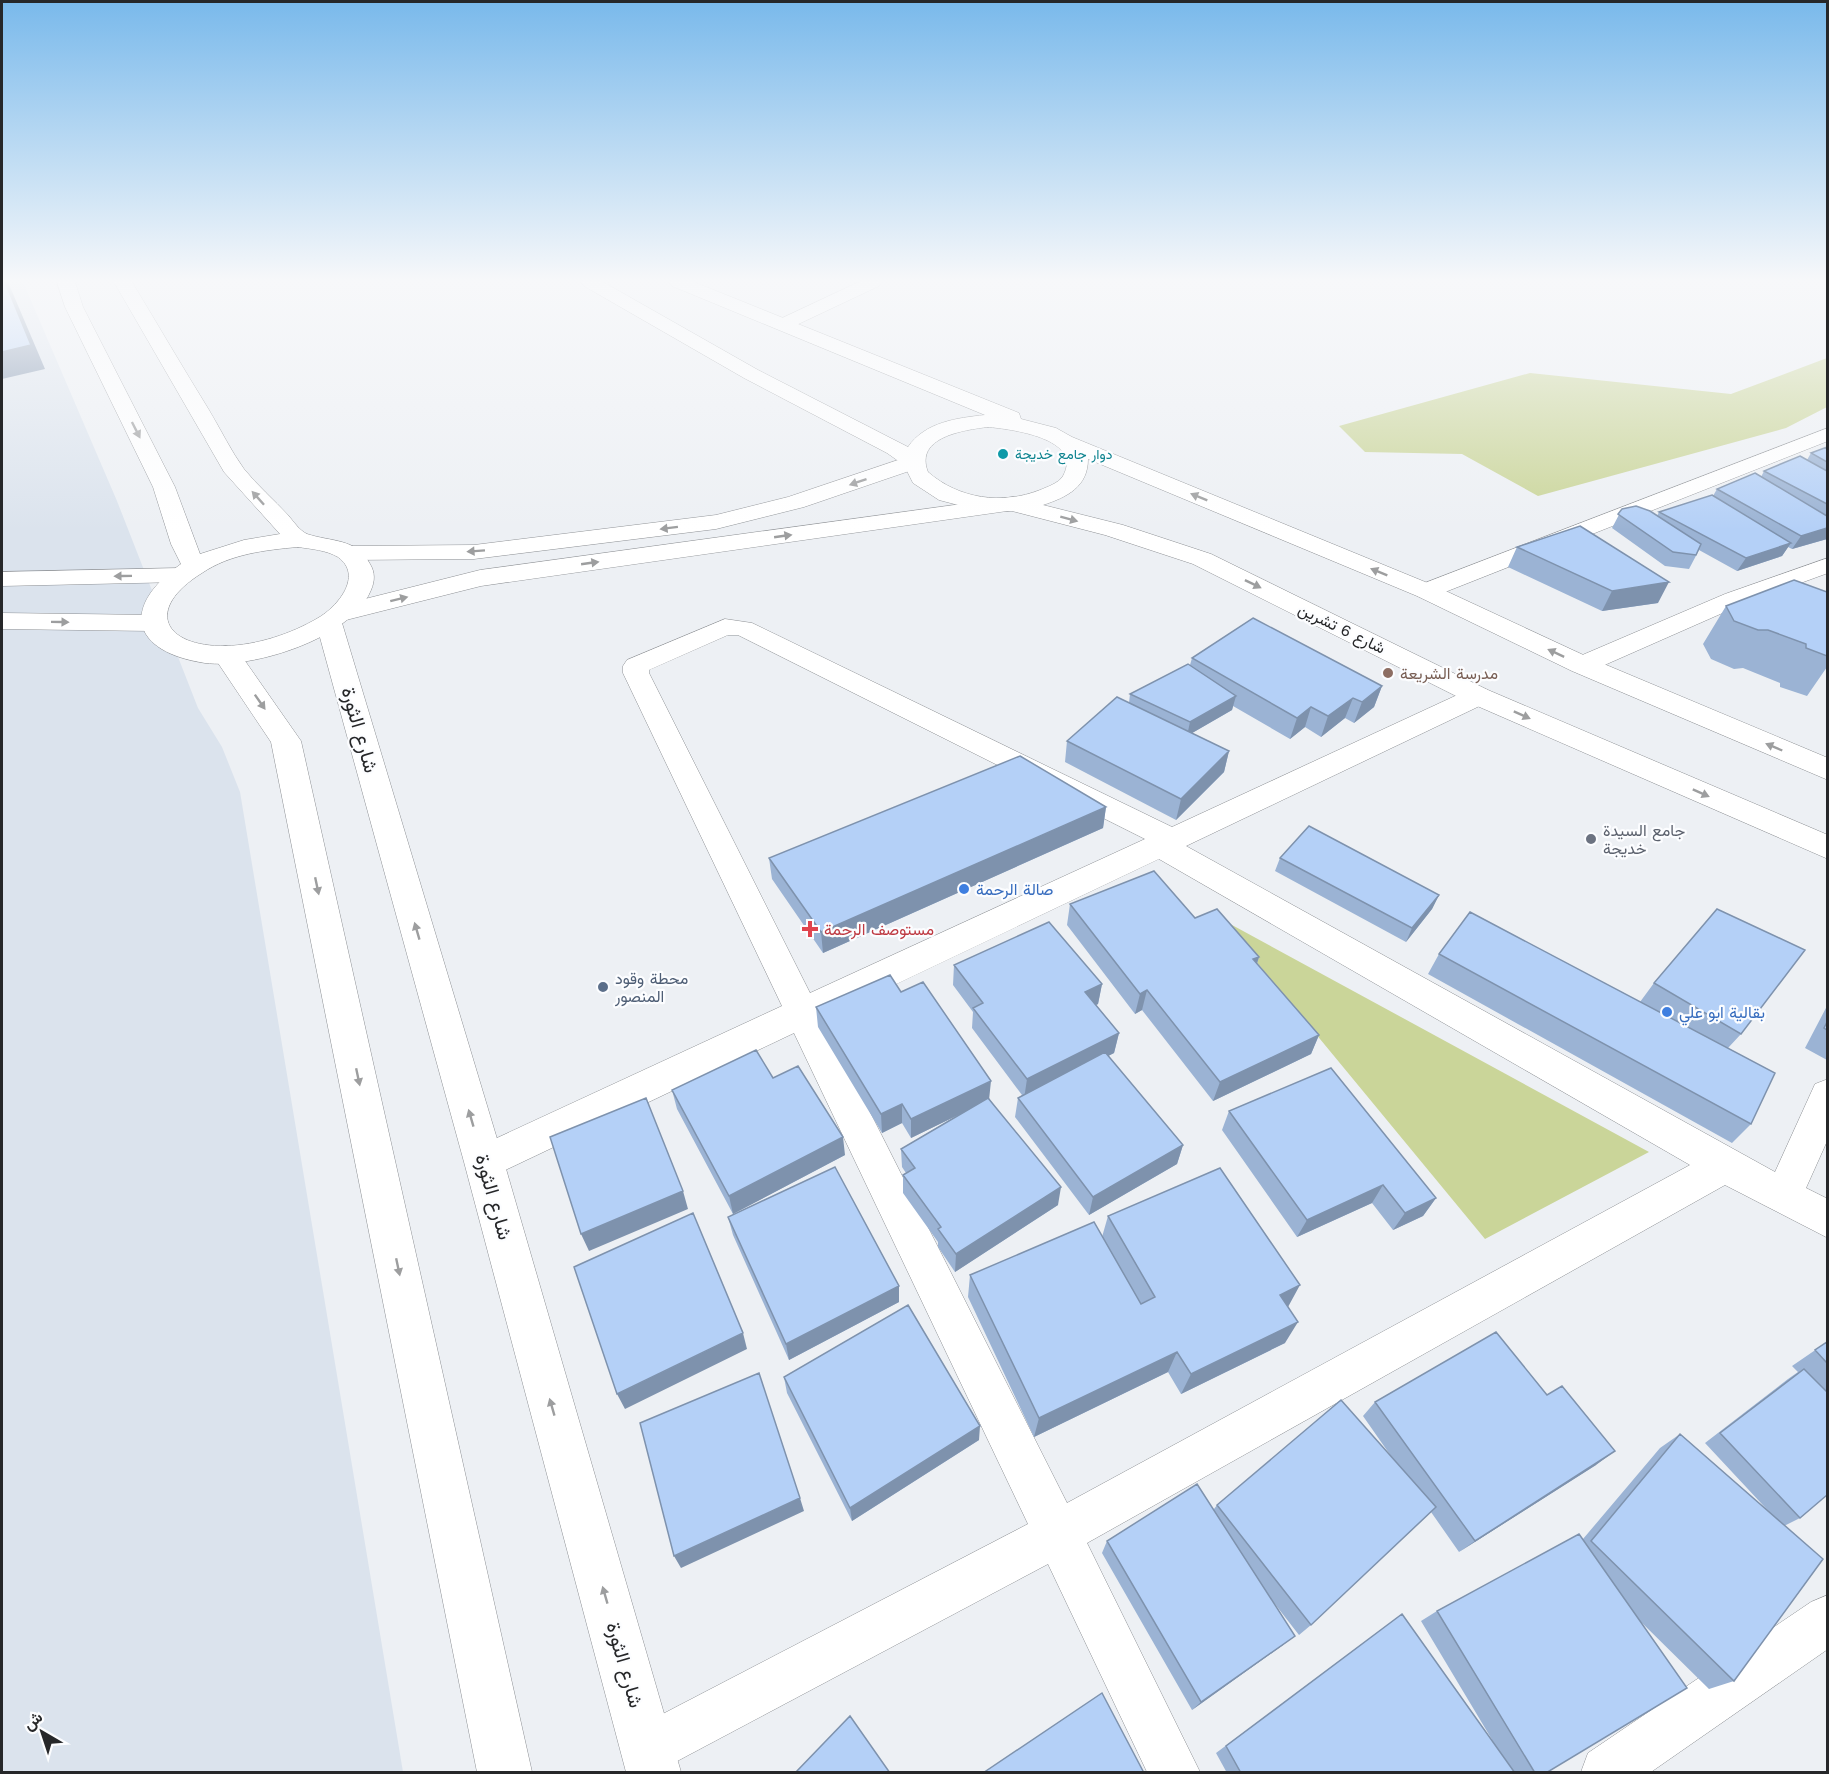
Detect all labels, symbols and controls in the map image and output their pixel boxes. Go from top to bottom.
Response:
one-way arrow [131,421,140,438]
place label: دوار جامع خديجة [1015,446,1113,465]
marker: دوار جامع خديجة [996,447,1010,461]
one-way arrow [849,478,867,487]
one-way arrow [251,490,265,505]
one-way arrow [1189,492,1207,502]
one-way arrow [1060,514,1079,524]
one-way arrow [660,523,679,533]
one-way arrow [774,531,793,540]
one-way arrow [466,547,485,556]
one-way arrow [580,558,599,567]
one-way arrow [1370,567,1388,576]
one-way arrow [113,572,132,581]
one-way arrow [1244,579,1261,588]
one-way arrow [389,593,408,603]
street label: شارع 6 تشرين [1294,599,1388,659]
one-way arrow [50,617,69,627]
one-way arrow [1548,648,1565,657]
place label: مدرسة الشريعة [1400,664,1498,684]
marker: مدرسة الشريعة [1381,666,1395,680]
street label: شارع الثورة [334,684,384,776]
one-way arrow [254,694,266,710]
one-way arrow [1514,710,1532,720]
one-way arrow [1764,742,1782,752]
one-way arrow [1692,789,1710,798]
place label: جامع السيدة خديجة [1603,821,1685,858]
marker: جامع السيدة خديجة [1584,832,1598,846]
one-way arrow [313,877,322,896]
place label: صالة الرحمة [976,880,1053,900]
marker: صالة الرحمة [957,882,971,896]
marker: مستوصف الرحمة [801,920,819,938]
place label: مستوصف الرحمة [824,920,934,940]
one-way arrow [412,922,422,940]
place label: محطة وقود المنصور [614,969,688,1007]
marker: محطة وقود المنصور [596,980,610,994]
place label: بقالية ابو علي [1679,1003,1765,1026]
marker: بقالية ابو علي [1660,1005,1674,1019]
one-way arrow [353,1067,363,1086]
one-way arrow [466,1109,475,1127]
street label: شارع الثورة [468,1151,518,1243]
one-way arrow [394,1258,403,1277]
one-way arrow [547,1398,557,1416]
one-way arrow [600,1586,609,1604]
street label: شارع الثورة [599,1619,649,1711]
north arrow [12,1702,72,1762]
text: ش [19,1707,46,1734]

